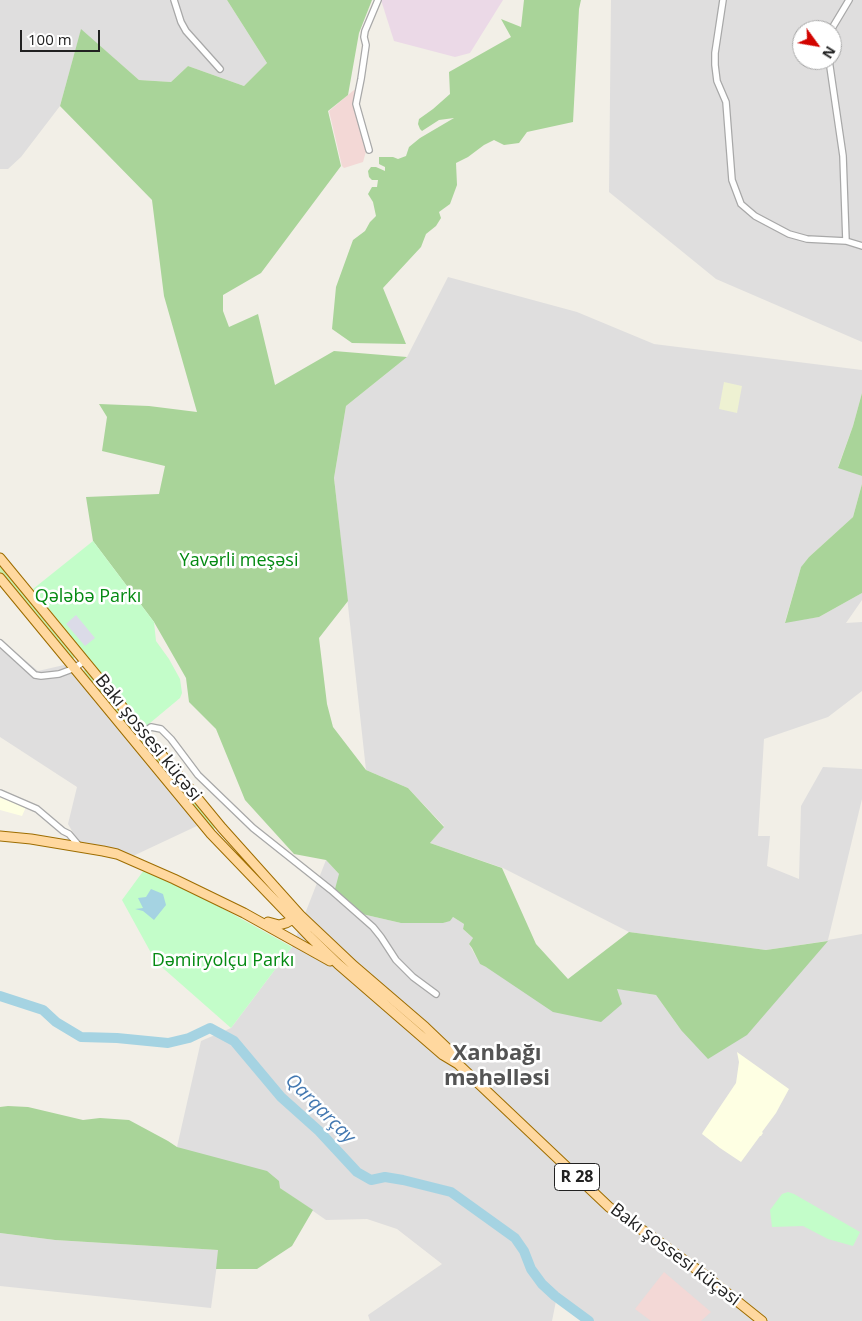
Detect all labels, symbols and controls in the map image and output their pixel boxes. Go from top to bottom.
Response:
scale bar [22,20,102,52]
north arrow [792,20,842,70]
text: 100 m [28,29,72,49]
text: N [818,43,840,63]
park label: Yavərli meşəsi [180,550,298,572]
park label: Qələbə Parkı [35,586,141,608]
street label: Bakı şossesi küçəsi [90,670,206,806]
park label: Dəmiryolçu Parkı [152,950,294,972]
district label: Xanbağı məhəlləsi [444,1041,550,1092]
water label: Qarqarçay [280,1069,360,1149]
road number: R 28 [554,1164,600,1190]
street label: Bakı şossesi küçəsi [606,1199,744,1311]

